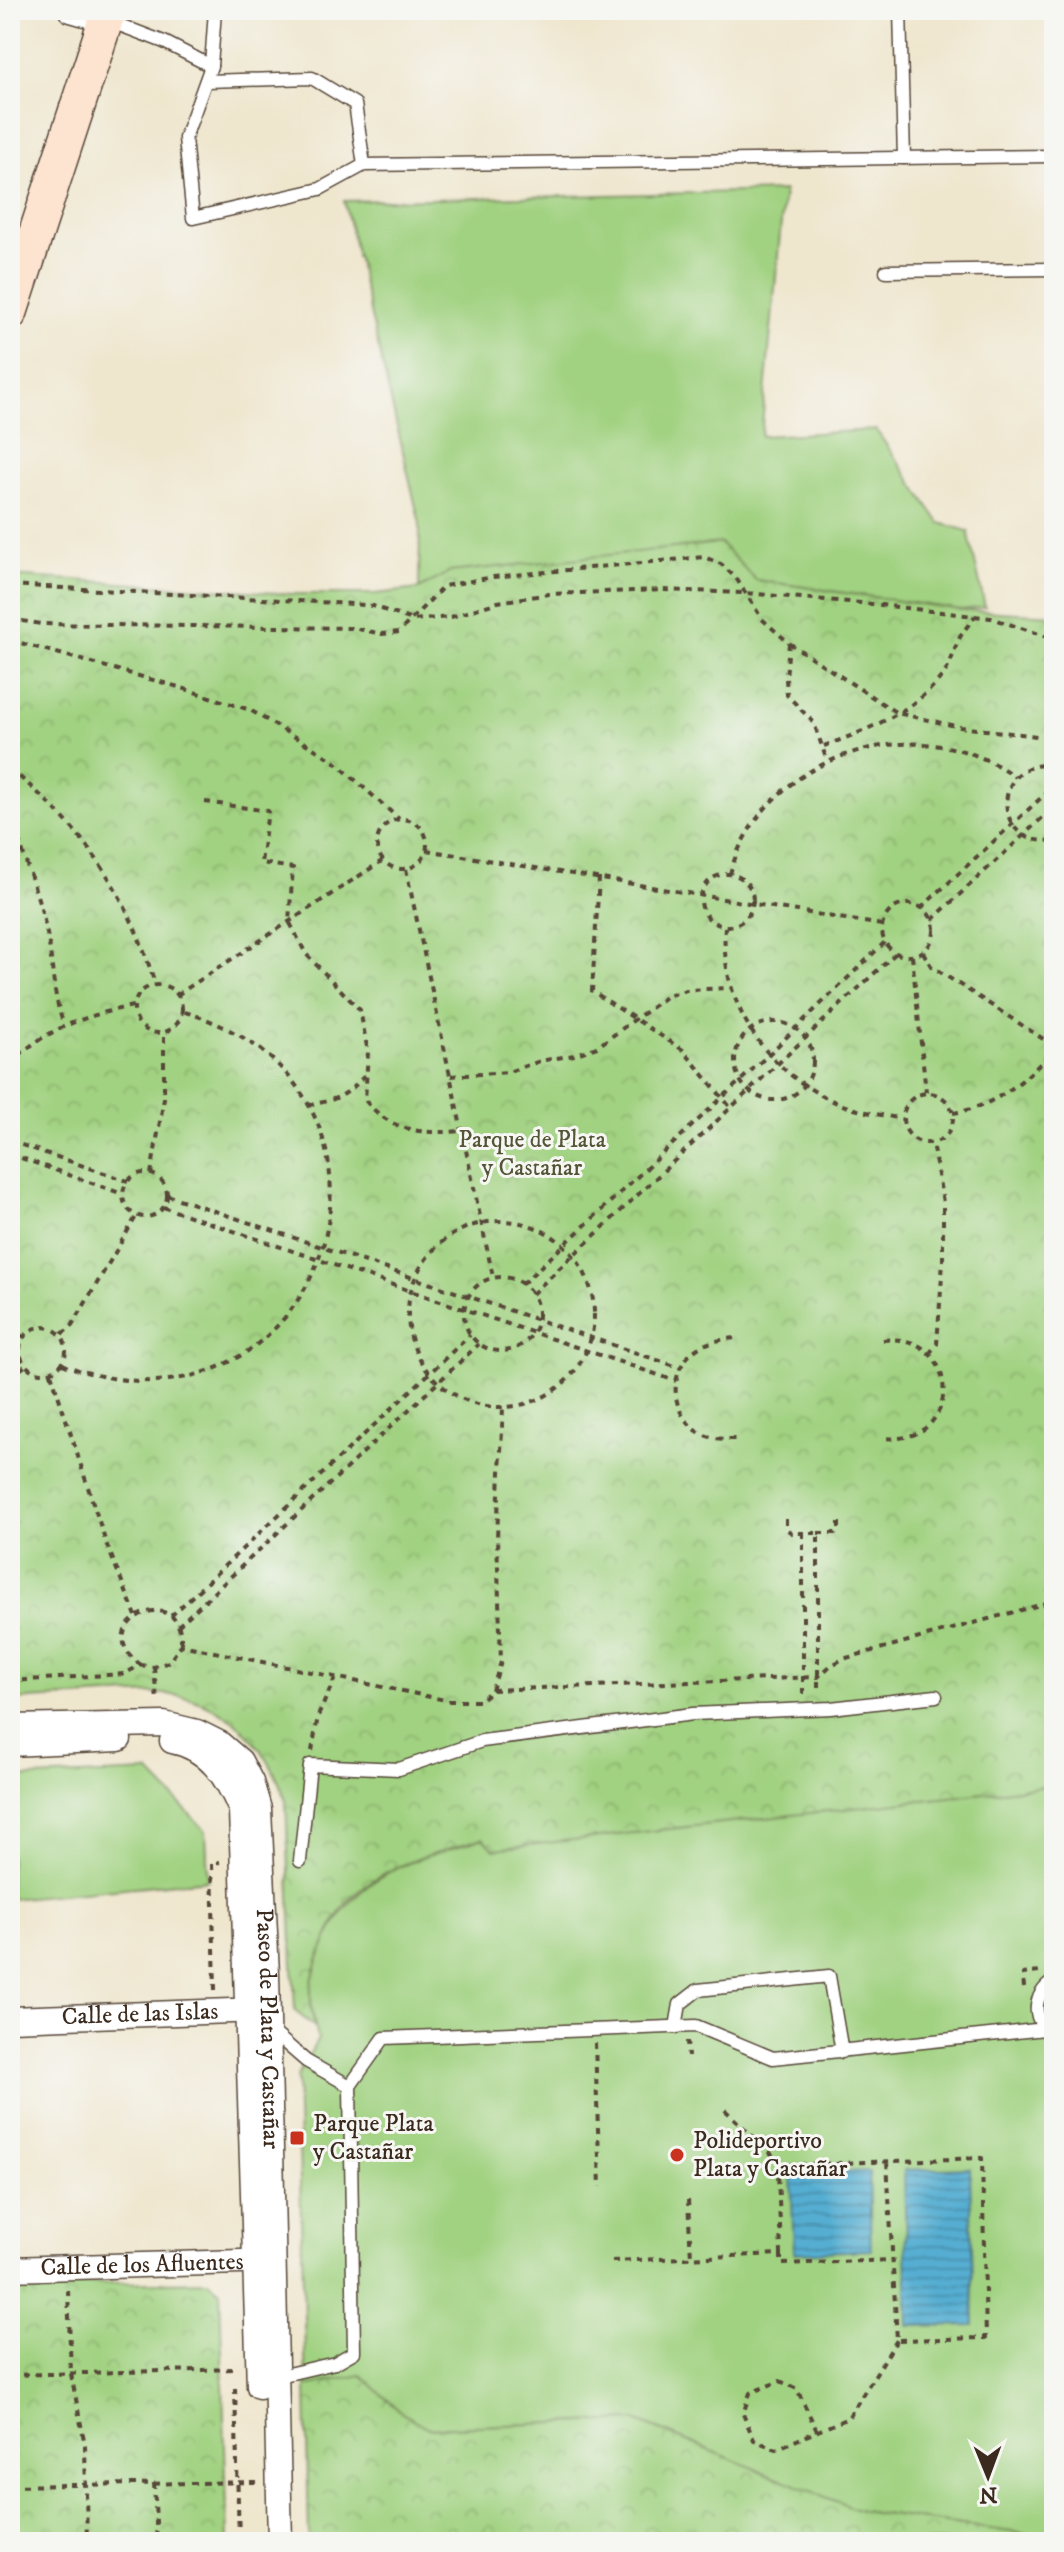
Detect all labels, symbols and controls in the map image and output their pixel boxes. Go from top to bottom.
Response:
park label: Parque de Plata y Castañar [458,1125,607,1183]
street label: Paseo de Plata y Castañar [249,1908,286,2149]
street label: Calle de las Islas [61,1996,219,2032]
place label: Parque Plata y Castañar [313,2109,434,2167]
place label: Polideportivo Plata y Castañar [693,2126,848,2184]
marker: Parque Plata y Castañar [288,2129,306,2147]
marker: Polideportivo Plata y Castañar [668,2146,686,2164]
street label: Calle de los Afluentes [40,2247,244,2283]
north arrow [948,2436,1028,2516]
text: N [979,2481,998,2508]

